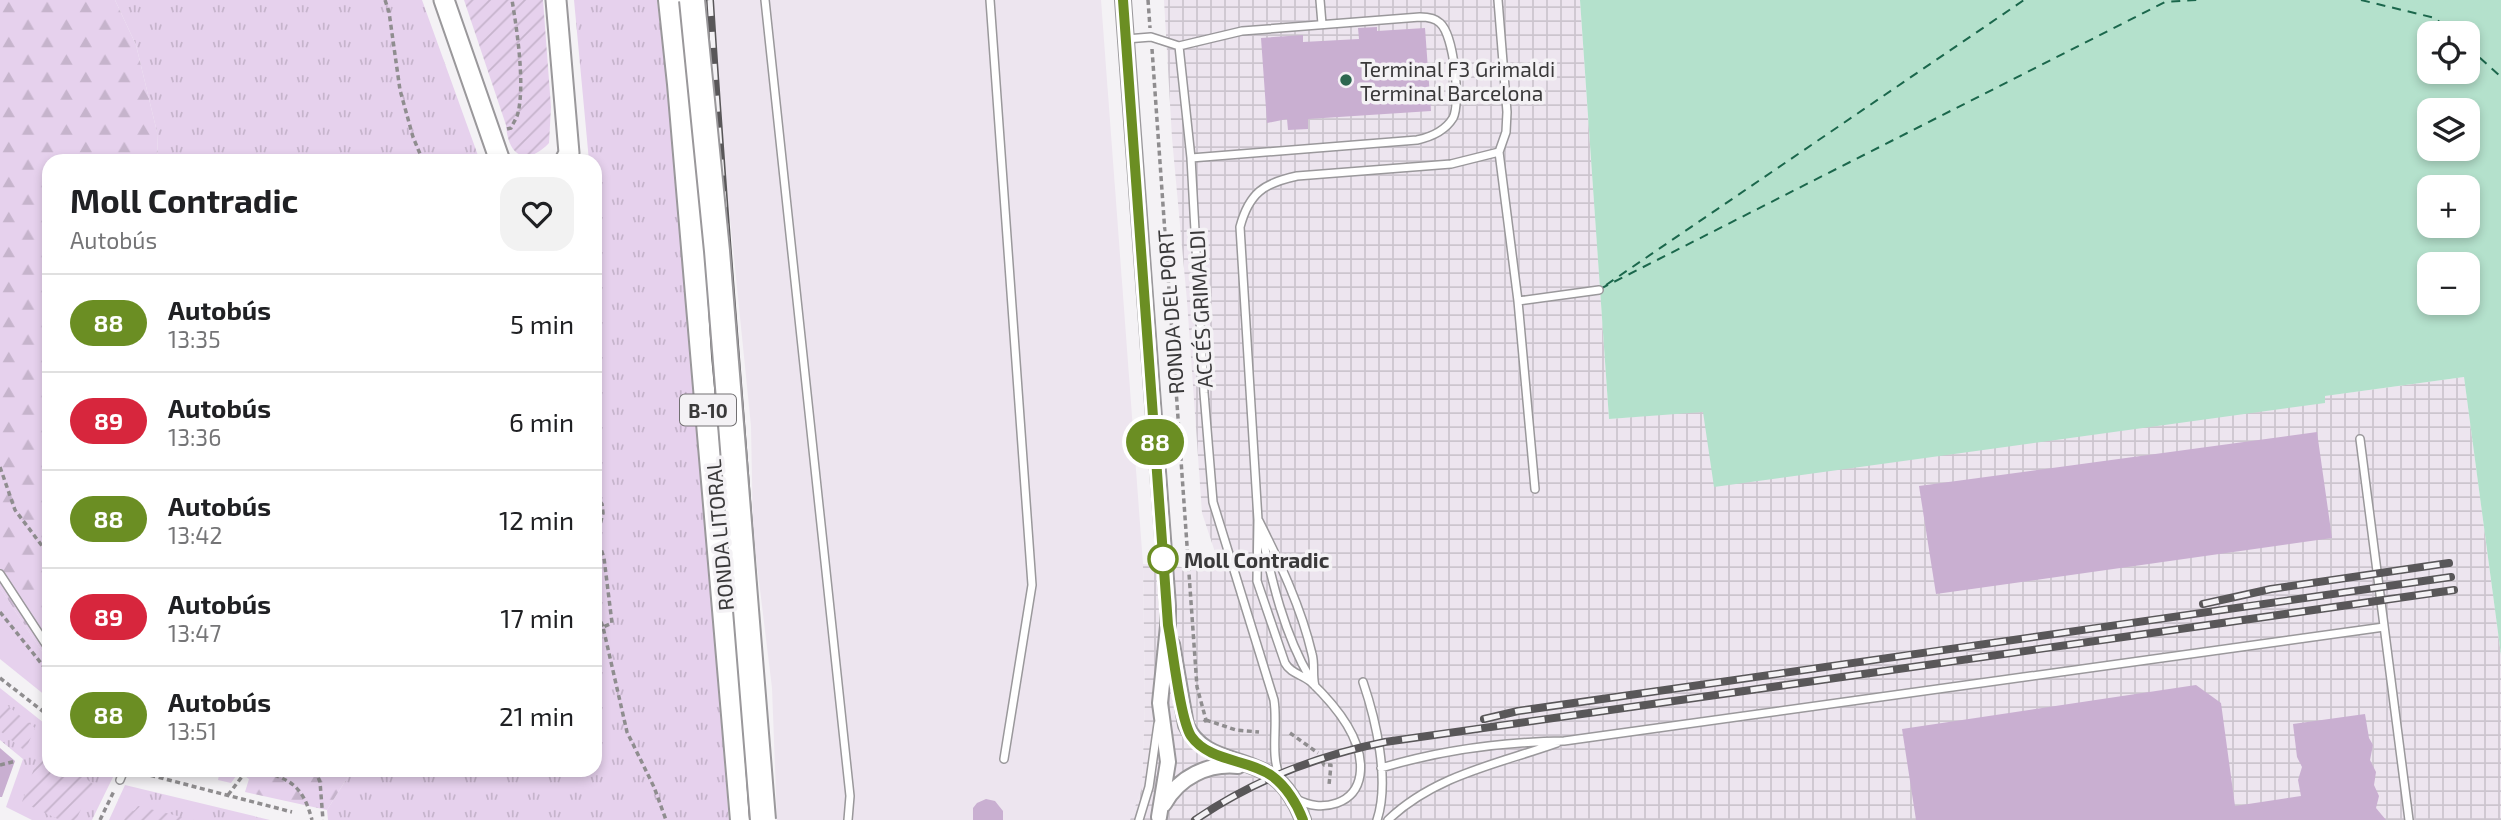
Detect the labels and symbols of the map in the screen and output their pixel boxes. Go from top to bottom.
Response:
place label: Terminal F3 Grimaldi Terminal Barcelona [1360,56,1555,105]
marker: Terminal F3 Grimaldi Terminal Barcelona [1338,72,1354,88]
street label: RONDA DEL PORT [1152,229,1188,395]
street label: ACCÉS GRIMALDI [1183,229,1217,389]
road number: B-10 [680,394,736,426]
line badge: 88 [1124,419,1186,465]
street label: RONDA LITORAL [700,458,738,612]
marker: Moll Contradic [1148,544,1178,574]
place label: Moll Contradic [1184,547,1330,572]

